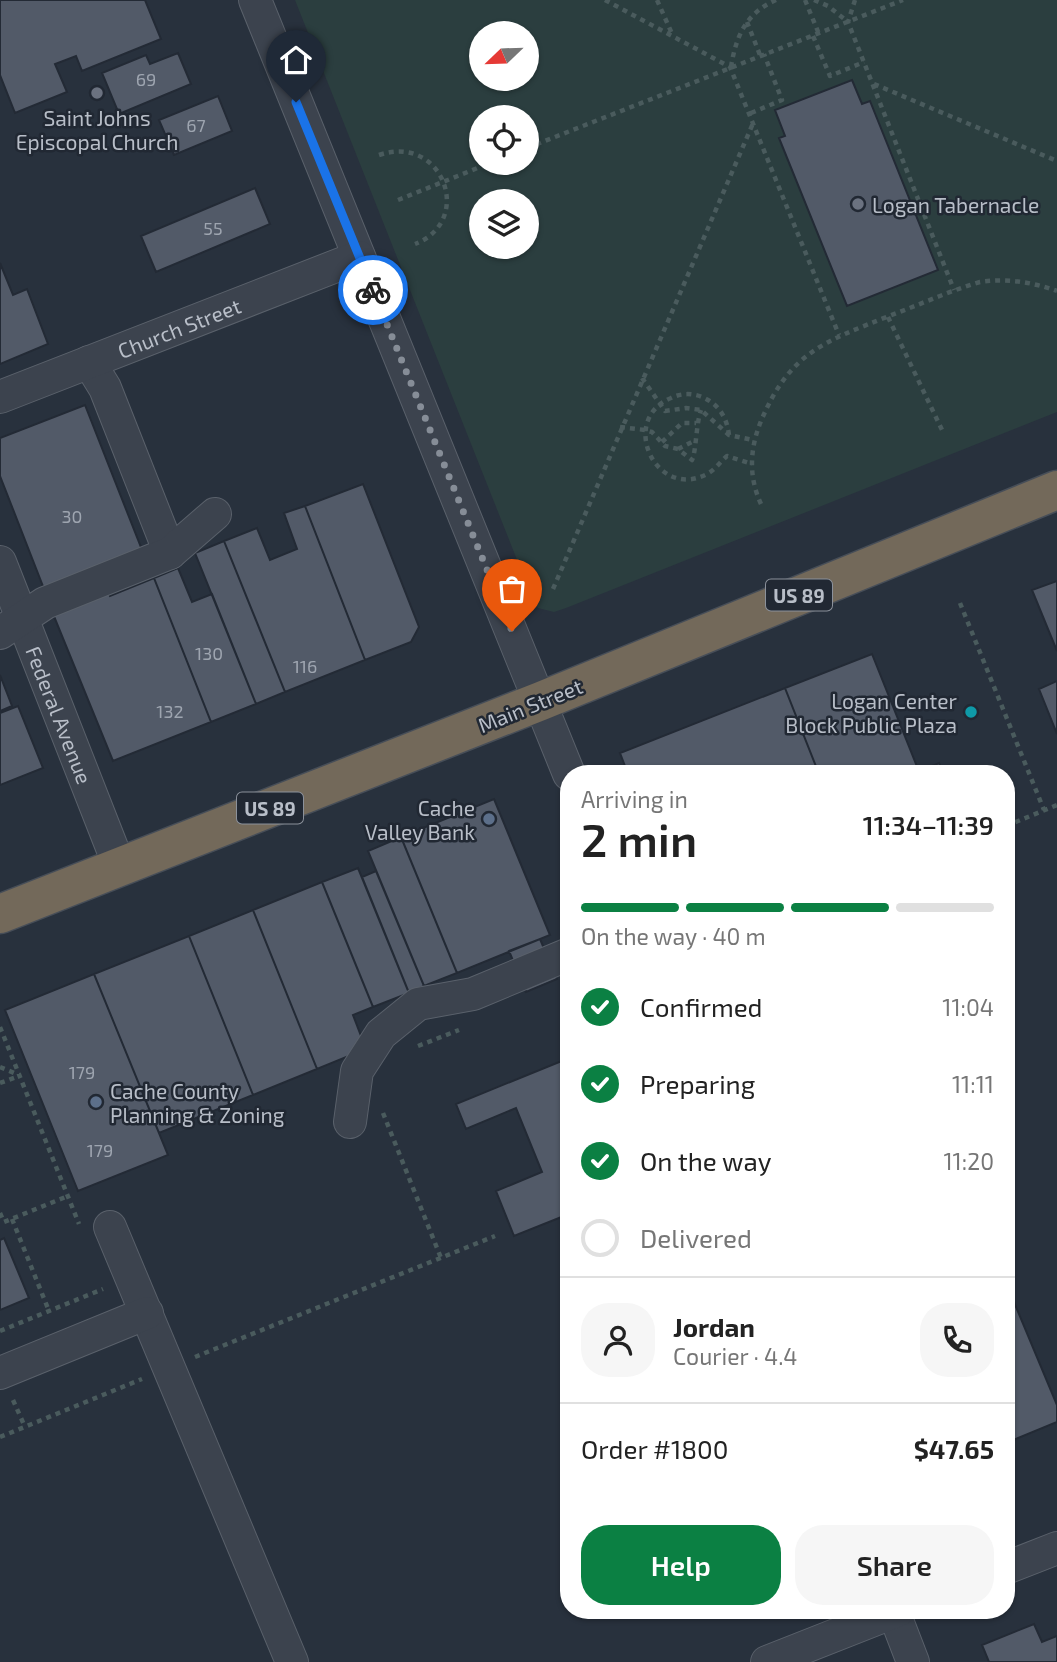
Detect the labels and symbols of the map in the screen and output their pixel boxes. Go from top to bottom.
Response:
north arrow [469,21,539,91]
pin [266,30,326,102]
house number: 69 [136,68,156,90]
marker: Saint Johns Episcopal Church [89,85,105,101]
place label: Saint Johns Episcopal Church [16,105,178,154]
house number: 67 [186,114,206,136]
place label: Logan Tabernacle [872,192,1039,217]
marker: Logan Tabernacle [850,196,866,212]
house number: 55 [203,217,223,239]
courier [338,255,408,325]
street label: Church Street [114,292,244,362]
house number: 30 [62,505,82,527]
pin [482,559,542,631]
road number: US 89 [766,580,832,610]
street label: Federal Avenue [22,642,98,787]
house number: 130 [195,642,223,664]
house number: 116 [293,655,317,677]
street label: Main Street [474,673,586,737]
place label: Logan Center Block Public Plaza [785,688,958,737]
house number: 132 [156,700,184,722]
marker: Logan Center Block Public Plaza [963,704,979,720]
road number: US 89 [237,792,303,824]
place label: Cache Valley Bank [365,795,475,844]
marker: Cache Valley Bank [481,811,497,827]
house number: 179 [69,1061,95,1083]
place label: Cache County Planning & Zoning [110,1078,285,1127]
marker: Cache County Planning & Zoning [88,1094,104,1110]
house number: 179 [87,1139,113,1161]

